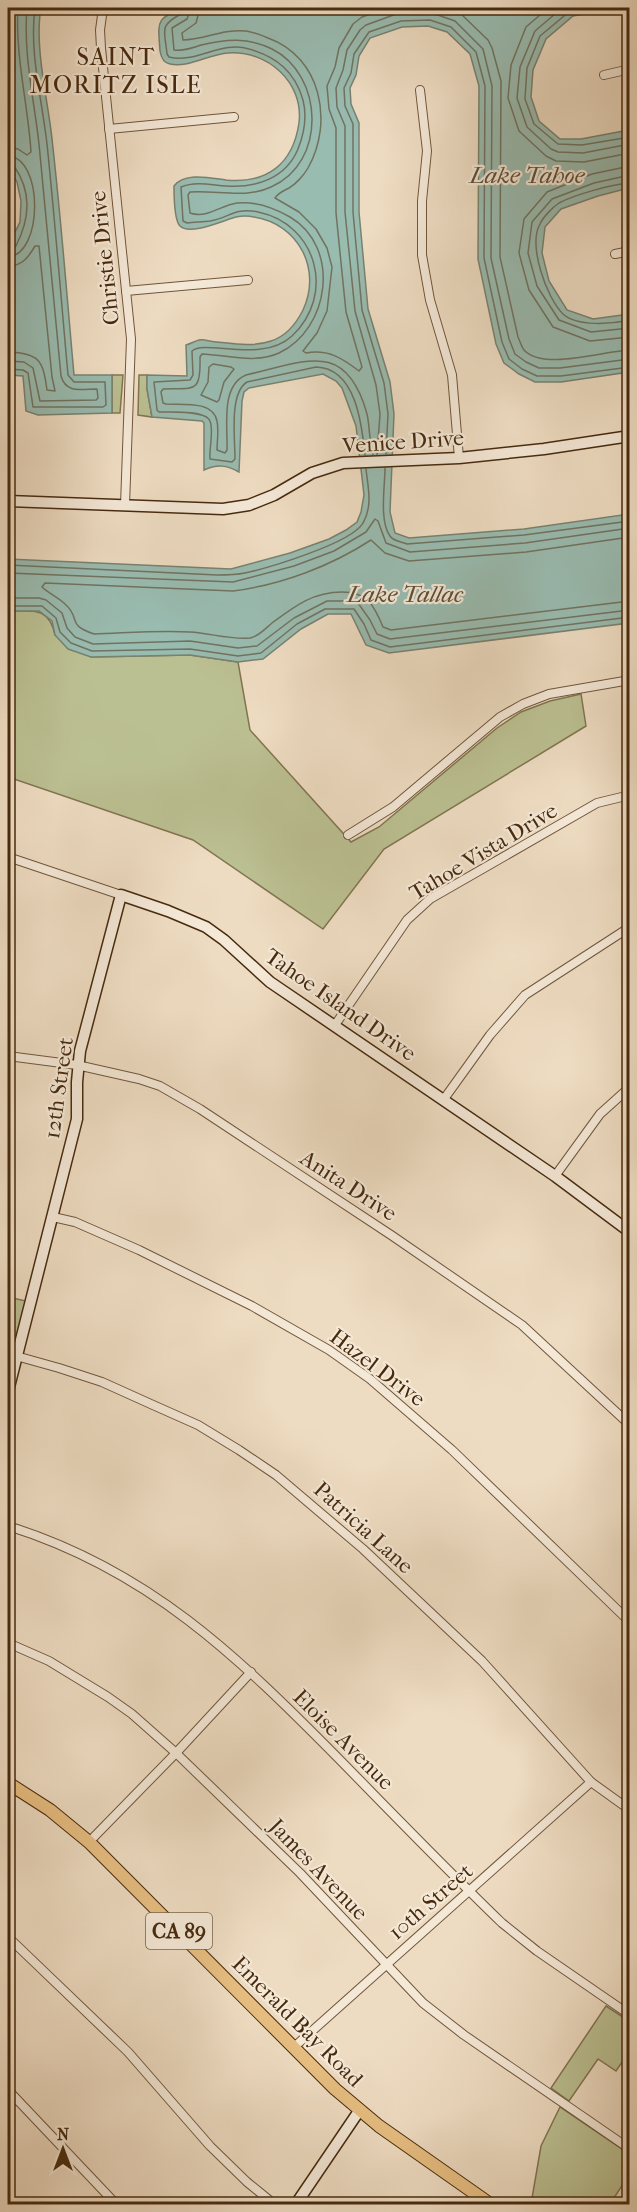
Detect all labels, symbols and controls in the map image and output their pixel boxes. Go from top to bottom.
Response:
district label: SAINT MORITZ ISLE [30,43,202,99]
water label: Lake Tahoe [468,161,586,189]
street label: Christie Drive [85,189,125,326]
street label: Venice Drive [340,425,465,459]
water label: Lake Tallac [345,580,464,608]
street label: Tahoe Vista Drive [405,798,562,906]
street label: Tahoe Island Drive [260,943,421,1067]
street label: 12th Street [39,1036,79,1141]
street label: Anita Drive [294,1144,402,1227]
street label: Hazel Drive [325,1324,430,1412]
street label: Patricia Lane [308,1476,419,1579]
street label: Eloise Avenue [288,1684,399,1795]
street label: James Avenue [262,1812,373,1926]
street label: 10th Street [383,1858,478,1945]
road number: CA 89 [146,1913,212,1949]
street label: Emerald Bay Road [227,1951,369,2093]
north arrow [33,2119,93,2179]
text: N [57,2125,70,2144]

